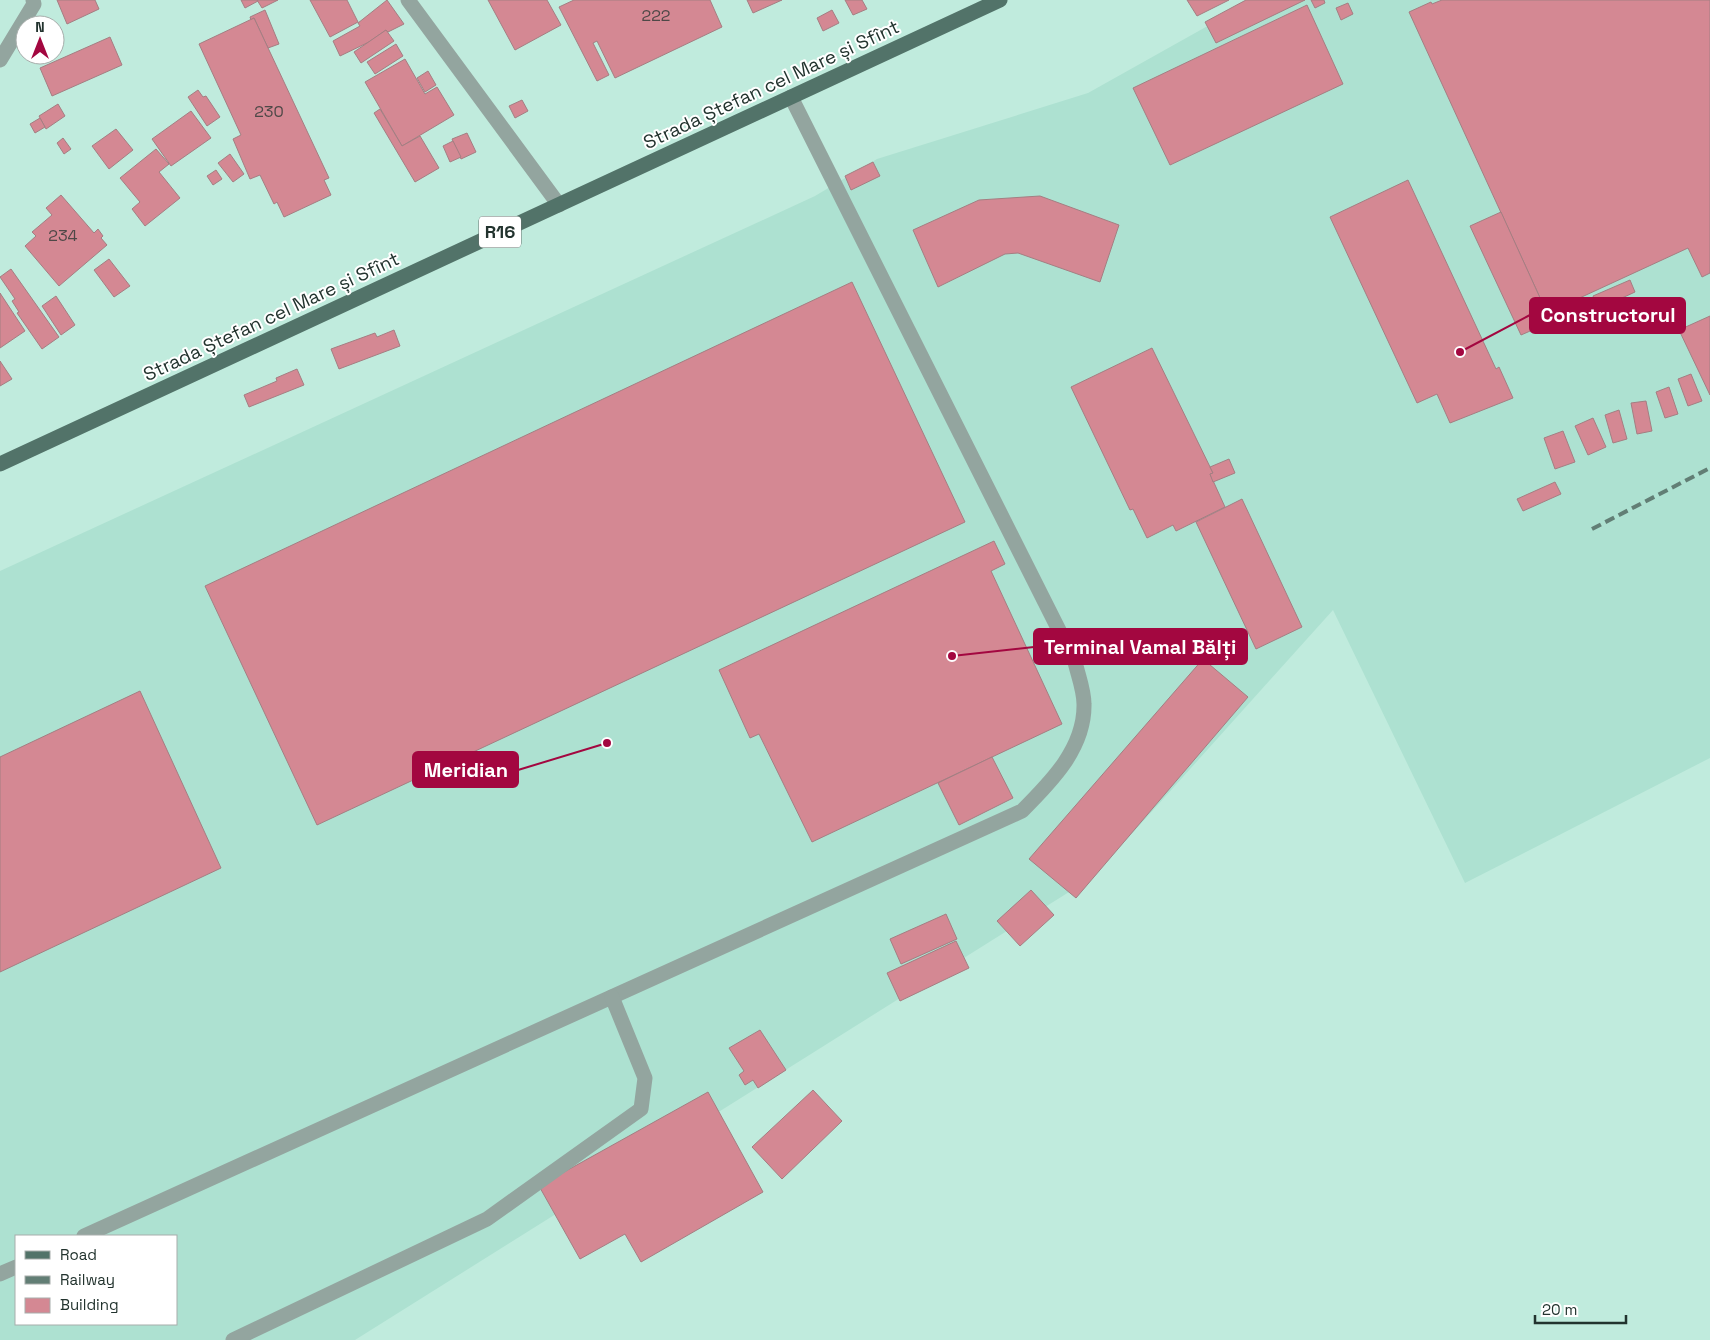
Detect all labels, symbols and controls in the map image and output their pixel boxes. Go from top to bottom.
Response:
house number: 222 [642,5,670,26]
street label: Strada Ștefan cel Mare și Sfînt [639,14,903,155]
north arrow [15,15,65,65]
text: N [35,18,45,36]
house number: 230 [254,101,284,122]
road number: R16 [479,216,521,248]
house number: 234 [48,225,78,246]
street label: Strada Ștefan cel Mare și Sfînt [139,246,403,387]
callout: Constructorul [1530,298,1685,333]
text: Constructorul [1540,302,1676,328]
callout: Terminal Vamal Bălți [1034,629,1247,664]
text: Terminal Vamal Bălți [1044,634,1236,661]
callout: Meridian [413,752,518,787]
text: Meridian [424,757,508,783]
legend [15,1235,178,1325]
text: Road [60,1245,97,1264]
text: Railway [60,1270,115,1289]
scale bar [1535,1292,1626,1324]
text: Building [60,1295,119,1314]
text: 20 m [1542,1300,1577,1319]

